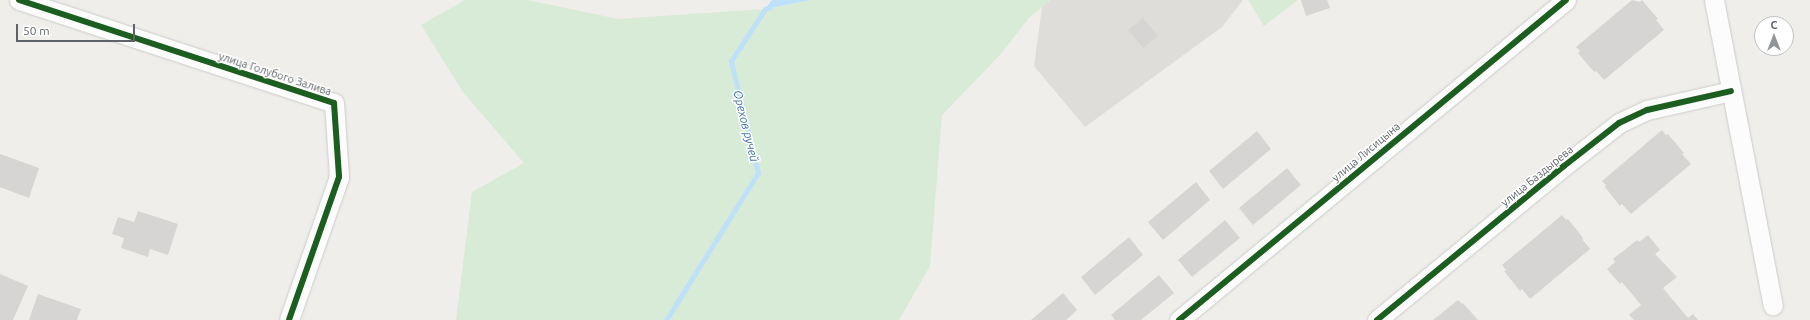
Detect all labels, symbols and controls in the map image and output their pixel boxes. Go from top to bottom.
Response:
scale bar [18,16,137,42]
north arrow [1754,16,1794,56]
text: С [1770,19,1778,31]
text: 50 m [23,24,50,37]
street label: улица Голубого Залива [217,50,333,98]
water label: Орехов ручей [730,89,762,163]
street label: улица Лисицына [1329,120,1403,184]
street label: улица Баздырева [1498,143,1576,209]

